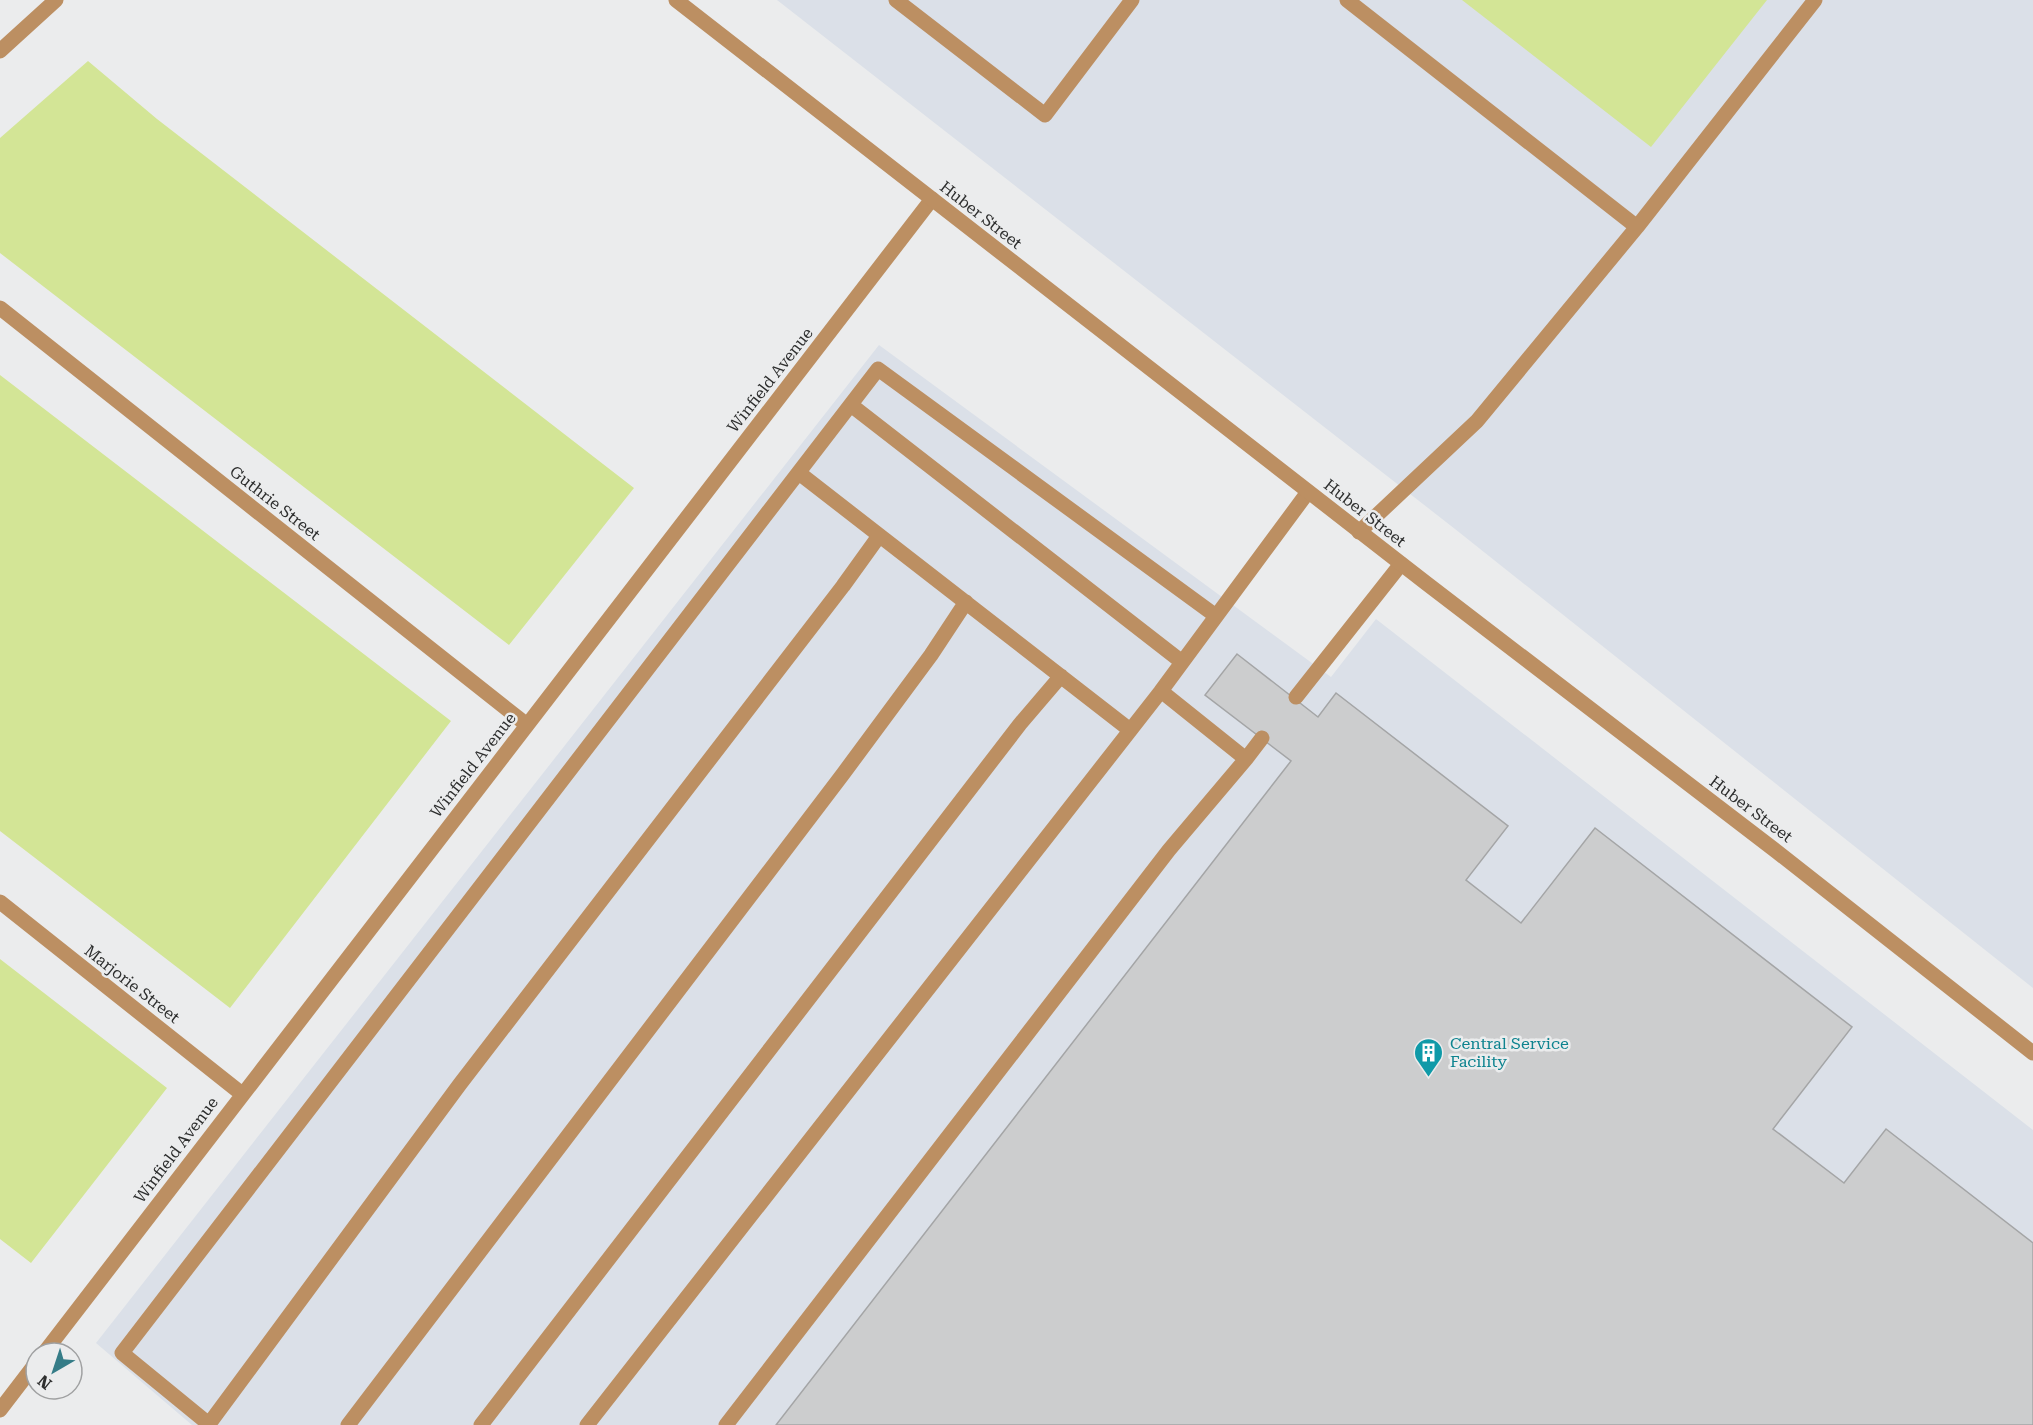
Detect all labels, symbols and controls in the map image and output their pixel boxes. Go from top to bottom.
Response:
street label: Huber Street [936,177,1026,253]
street label: Winfield Avenue [723,324,817,436]
street label: Guthrie Street [226,462,324,544]
street label: Huber Street [1320,475,1410,551]
street label: Winfield Avenue [426,709,520,821]
street label: Huber Street [1706,772,1796,846]
street label: Marjorie Street [81,941,183,1027]
place label: Central Service Facility [1450,1034,1569,1071]
building icon: Central Service Facility [1413,1036,1445,1078]
street label: Winfield Avenue [130,1093,222,1207]
north arrow [24,1341,84,1401]
text: N [34,1371,56,1394]

